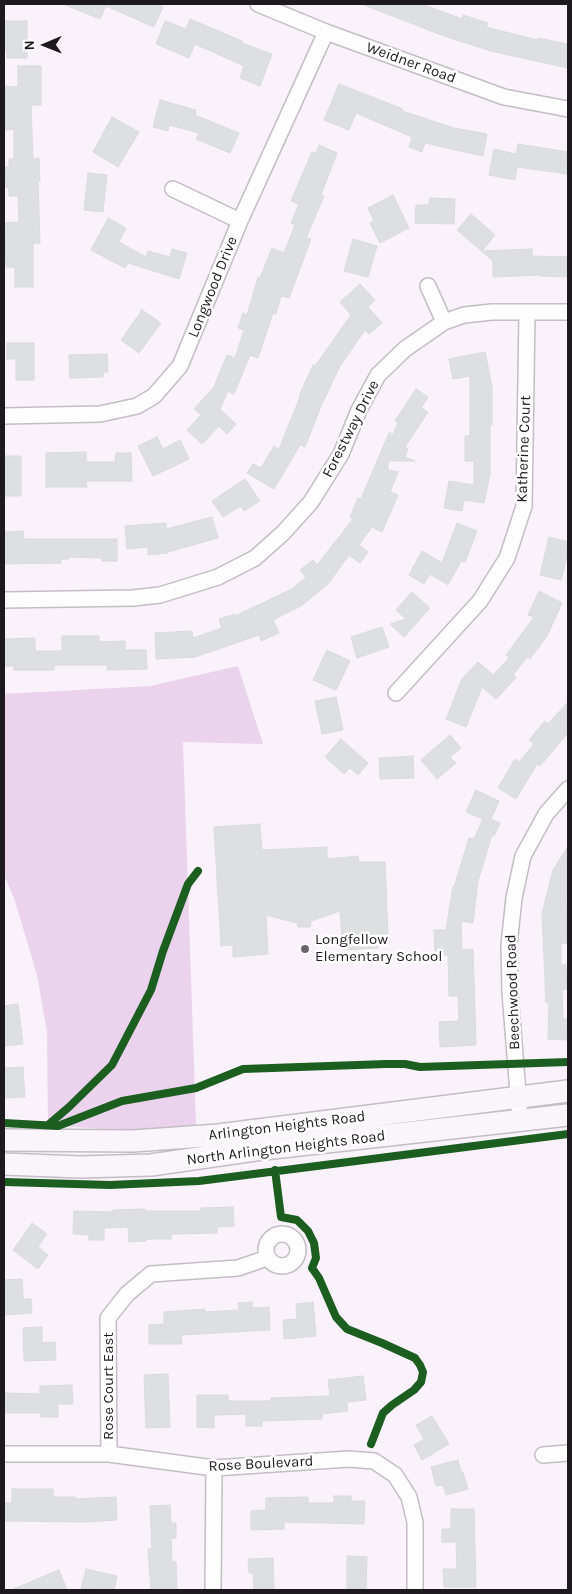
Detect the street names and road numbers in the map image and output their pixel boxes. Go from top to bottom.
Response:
street label: Weidner Road [364,38,458,88]
street label: Longwood Drive [185,234,241,340]
street label: Forestway Drive [319,377,383,481]
street label: Katherine Court [513,395,535,503]
street label: Beechwood Road [502,934,524,1050]
street label: Arlington Heights Road [207,1107,367,1145]
street label: North Arlington Heights Road [186,1127,386,1169]
street label: Rose Court East [100,1332,118,1440]
street label: Rose Boulevard [208,1452,314,1476]

